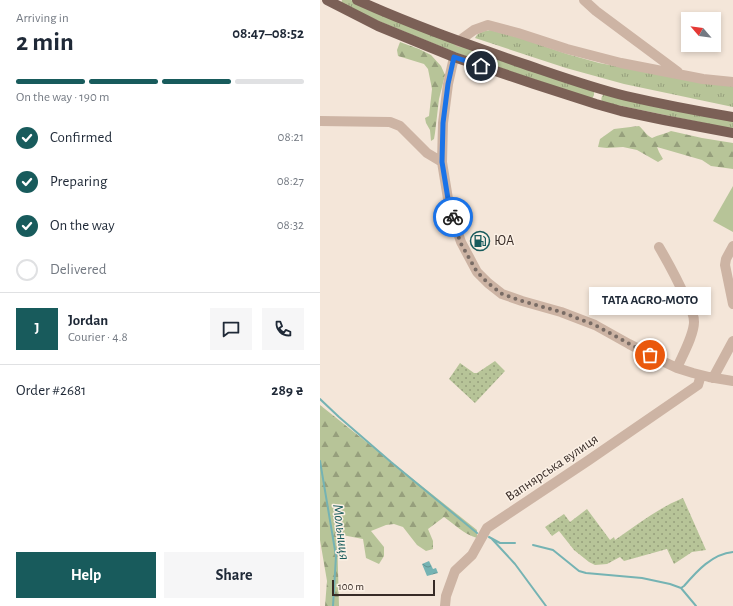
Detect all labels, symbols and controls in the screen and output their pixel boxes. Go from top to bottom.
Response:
text: Arriving in [16,12,69,25]
north arrow [681,12,721,52]
map controls [681,12,721,52]
text: 08:47–08:52 [232,26,304,41]
text: 2 min [16,29,74,55]
pin [464,49,498,83]
icon: home [470,55,492,77]
text: On the way · 190 m [16,91,109,104]
icon: check [16,127,38,149]
text: Confirmed [50,130,112,145]
text: 08:21 [278,131,304,144]
icon: check [16,171,38,193]
text: Preparing [50,174,107,189]
text: 08:27 [277,175,304,188]
courier [433,197,473,237]
icon: bike [442,206,464,228]
icon: check [16,215,38,237]
text: On the way [50,218,115,233]
text: 08:32 [277,219,304,232]
fuel station icon: ЮА [469,230,491,252]
place label: ЮА [494,234,514,248]
text: Delivered [50,262,107,277]
callout: TATA AGRO-MOTO [589,287,711,315]
text: TATA AGRO-MOTO [602,294,698,307]
button: chat [210,308,252,350]
button: phone [262,308,304,350]
text: Jordan [68,313,108,328]
text: J [34,321,40,336]
text: Courier · 4.8 [68,331,128,344]
pin [633,338,667,372]
icon: bag [639,344,661,366]
text: Order #2681 [16,383,86,398]
text: 289 ₴ [271,383,304,398]
street label: Вапнярська вулиця [503,432,601,504]
water label: Мольниця [330,503,352,561]
button: Help [16,552,156,598]
button: Share [164,552,304,598]
scale bar [332,578,435,597]
text: 100 m [338,581,364,592]

